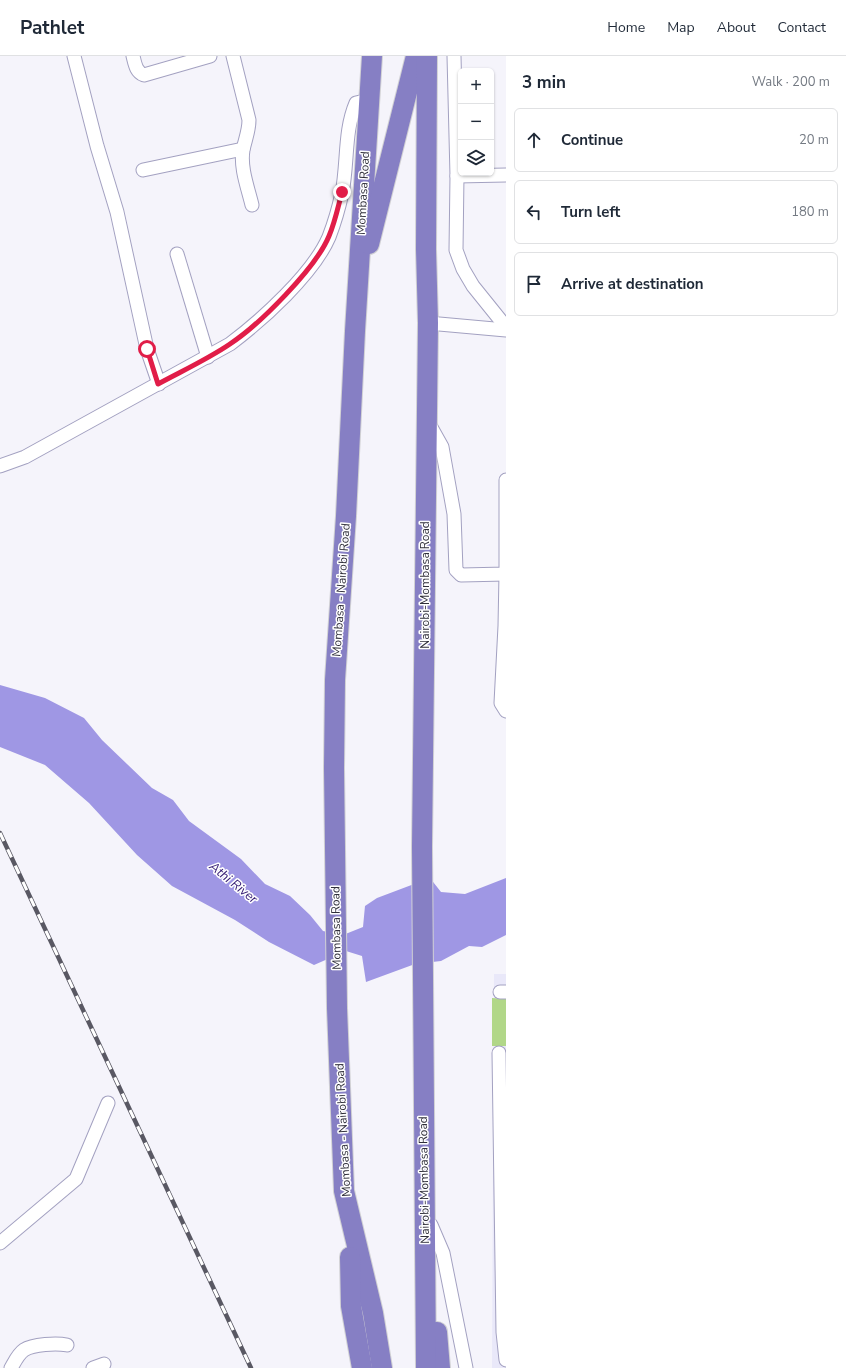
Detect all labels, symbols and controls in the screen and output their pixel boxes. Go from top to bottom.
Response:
text: Pathlet [20,15,84,41]
text: Home [607,18,645,37]
text: Map [667,18,695,37]
text: About [717,18,756,37]
text: Contact [778,18,826,37]
map controls [458,68,494,176]
button: + [458,68,494,104]
text: 3 min [522,71,566,94]
text: Walk · 200 m [752,73,830,91]
button: − [458,104,494,140]
icon: ahead [523,129,545,151]
text: Continue [561,130,623,150]
text: 20 m [799,131,829,149]
button: layers [458,140,494,176]
street label: Mombasa Road [353,151,373,235]
route end [333,183,351,201]
icon: left [523,201,545,223]
text: Turn left [561,202,620,222]
text: 180 m [791,203,829,221]
icon: arrive [523,273,545,295]
text: Arrive at destination [561,274,704,294]
route start [138,340,156,358]
street label: Nairobi-Mombasa Road [417,521,433,649]
street label: Mombasa - Nairobi Road [328,523,354,657]
water label: Athi River [205,857,262,908]
street label: Mombasa Road [327,886,345,970]
street label: Mombasa - Nairobi Road [332,1063,354,1197]
street label: Nairobi-Mombasa Road [415,1116,433,1244]

